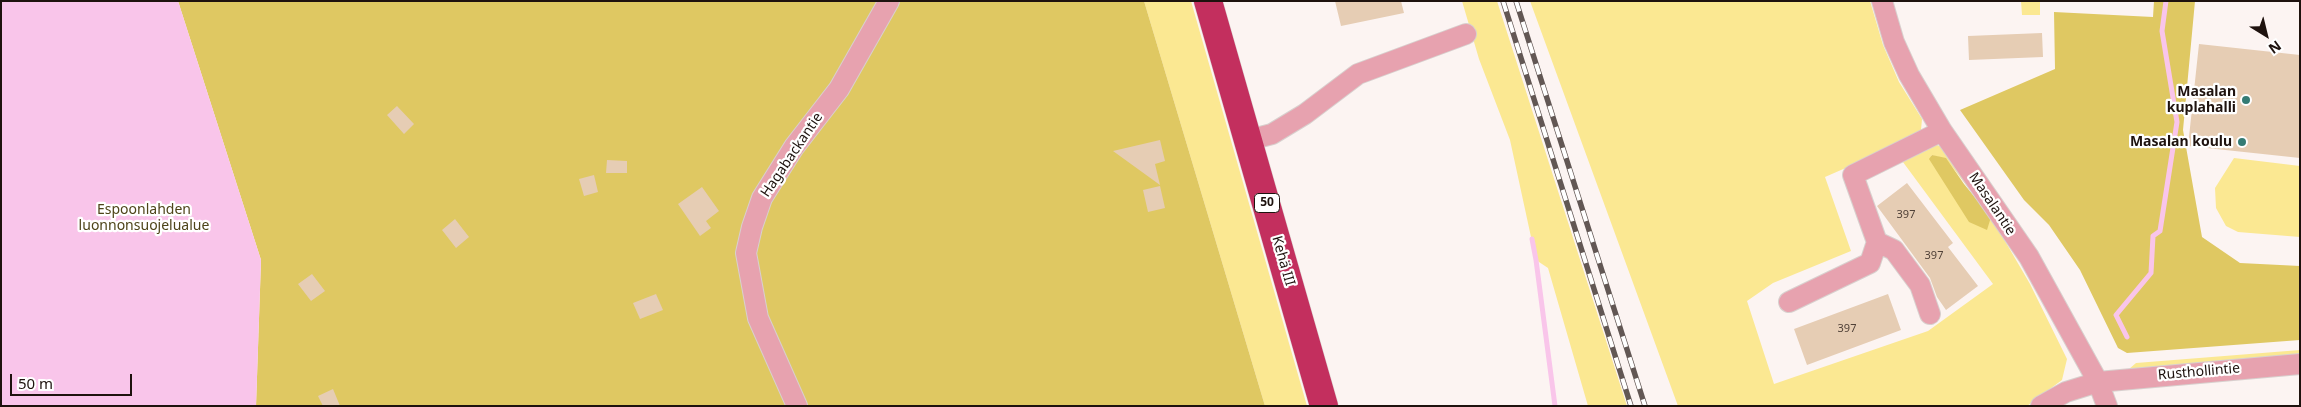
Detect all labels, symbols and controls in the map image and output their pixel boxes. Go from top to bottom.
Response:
north arrow [2241,10,2291,60]
text: N [2265,37,2285,59]
place label: Masalan kuplahalli [2167,84,2236,116]
marker: Masalan kuplahalli [2240,94,2252,106]
street label: Hagabackantie [758,110,826,200]
place label: Masalan koulu [2130,134,2232,150]
marker: Masalan koulu [2236,136,2248,148]
street label: Masalantie [1965,170,2019,238]
road number: 50 [1254,194,1280,212]
park label: Espoonlahden luonnonsuojelualue [79,202,209,234]
house number: 397 [1897,208,1915,222]
street label: Kehä III [1268,234,1298,288]
house number: 397 [1925,249,1943,263]
house number: 397 [1838,322,1856,336]
street label: Rusthollintie [2157,360,2241,384]
scale bar [12,364,135,396]
text: 50 m [18,373,53,393]

